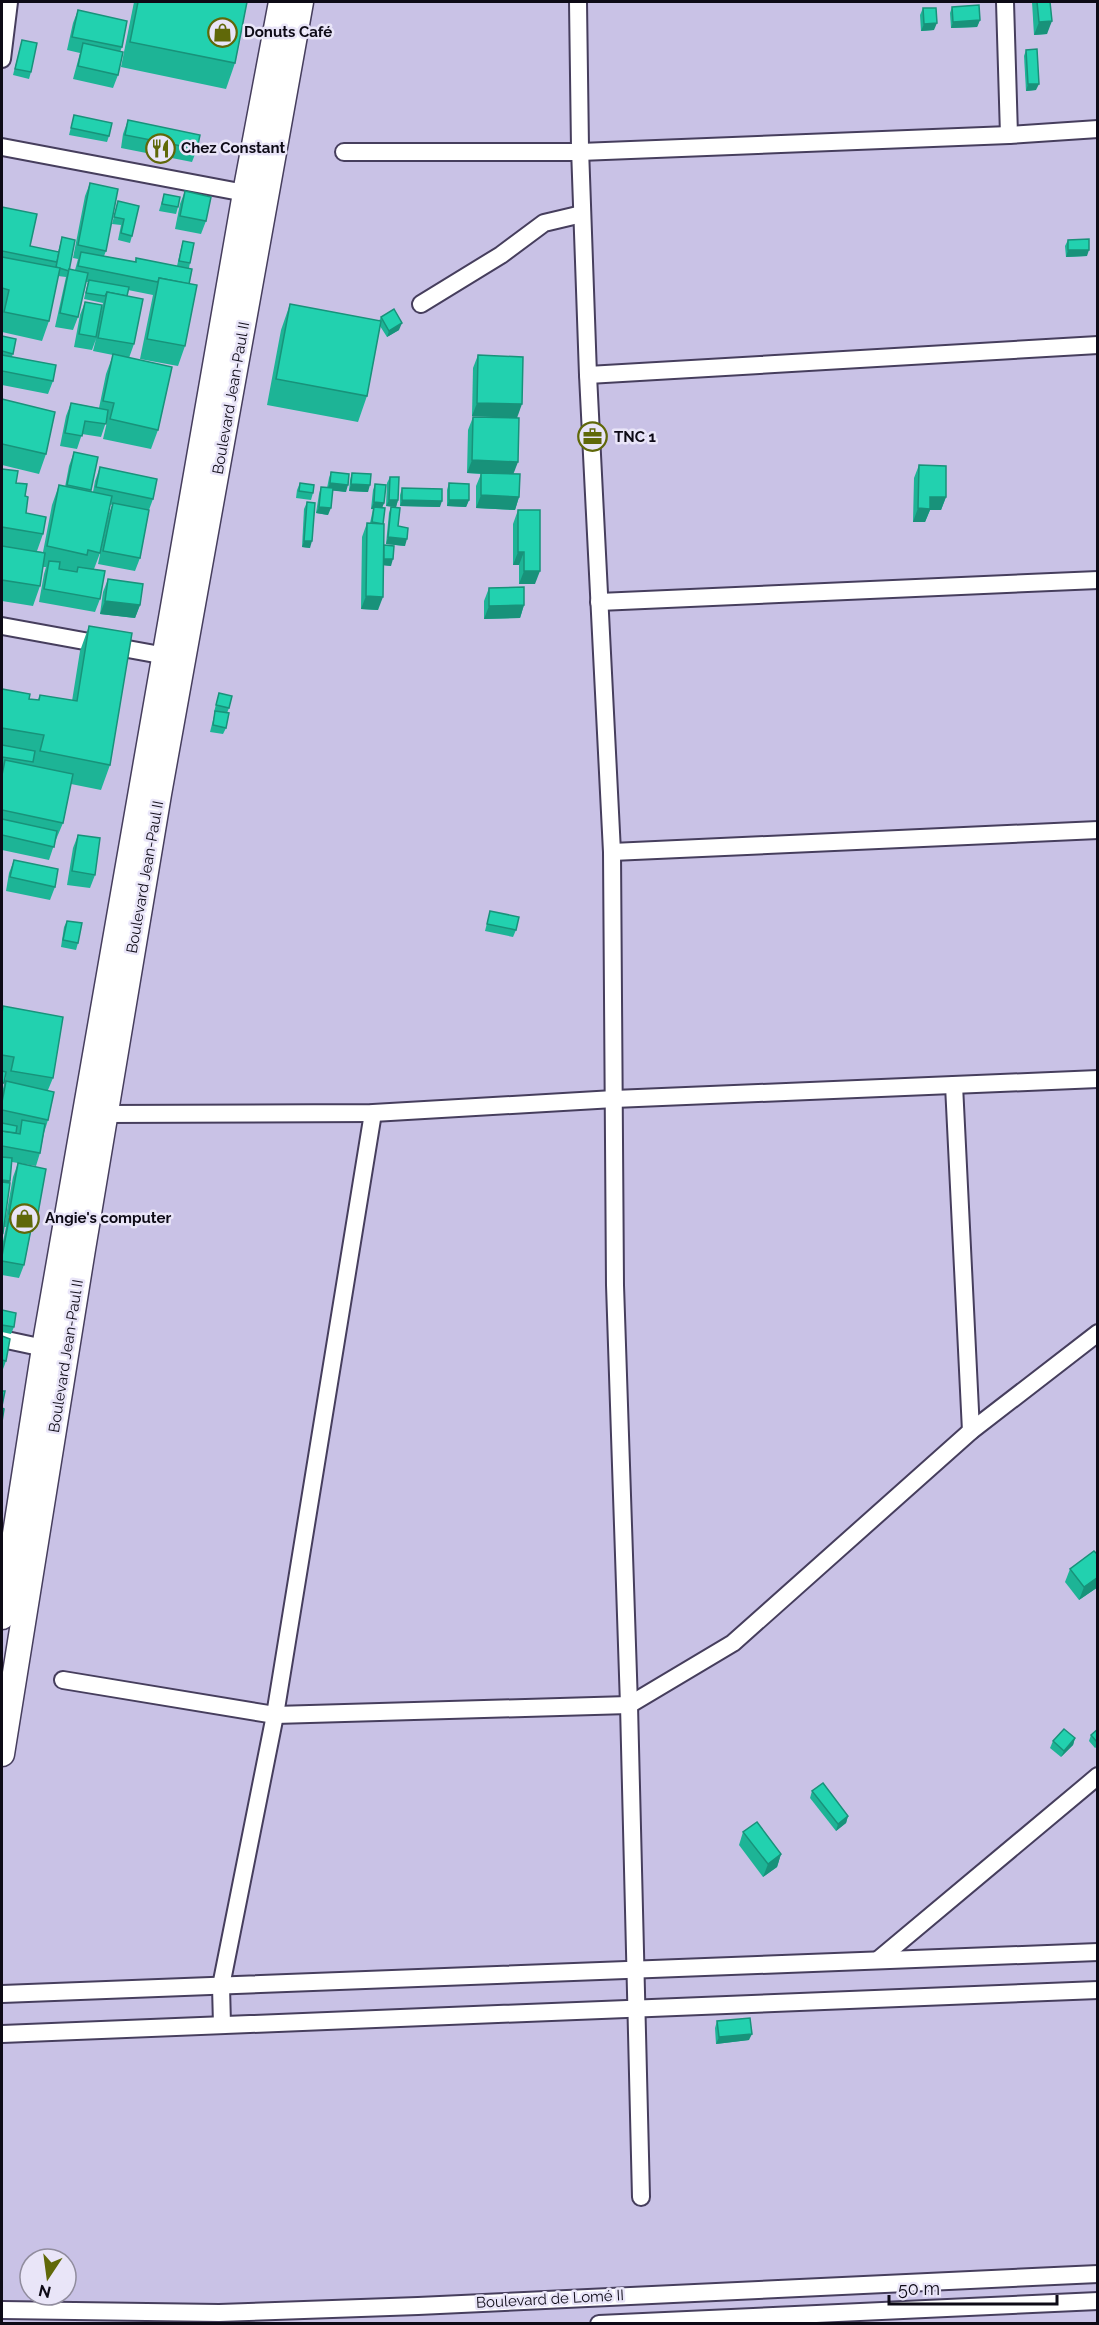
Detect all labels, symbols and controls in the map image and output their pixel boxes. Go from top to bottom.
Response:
shop icon: Donuts Café [207,16,239,48]
place label: Donuts Café [244,23,332,41]
restaurant icon: Chez Constant [144,132,176,164]
place label: Chez Constant [181,139,285,157]
street label: Boulevard Jean-Paul II [209,320,253,476]
office icon: TNC 1 [577,421,609,453]
place label: TNC 1 [614,428,657,446]
street label: Boulevard Jean-Paul II [123,799,167,955]
shop icon: Angie's computer [8,1202,40,1234]
place label: Angie's computer [45,1209,171,1227]
street label: Boulevard Jean-Paul II [45,1278,87,1434]
north arrow [18,2247,78,2307]
scale bar [889,2268,1057,2306]
text: 50 m [898,2278,940,2299]
text: N [37,2280,53,2302]
street label: Boulevard de Lomé II [476,2286,624,2312]

